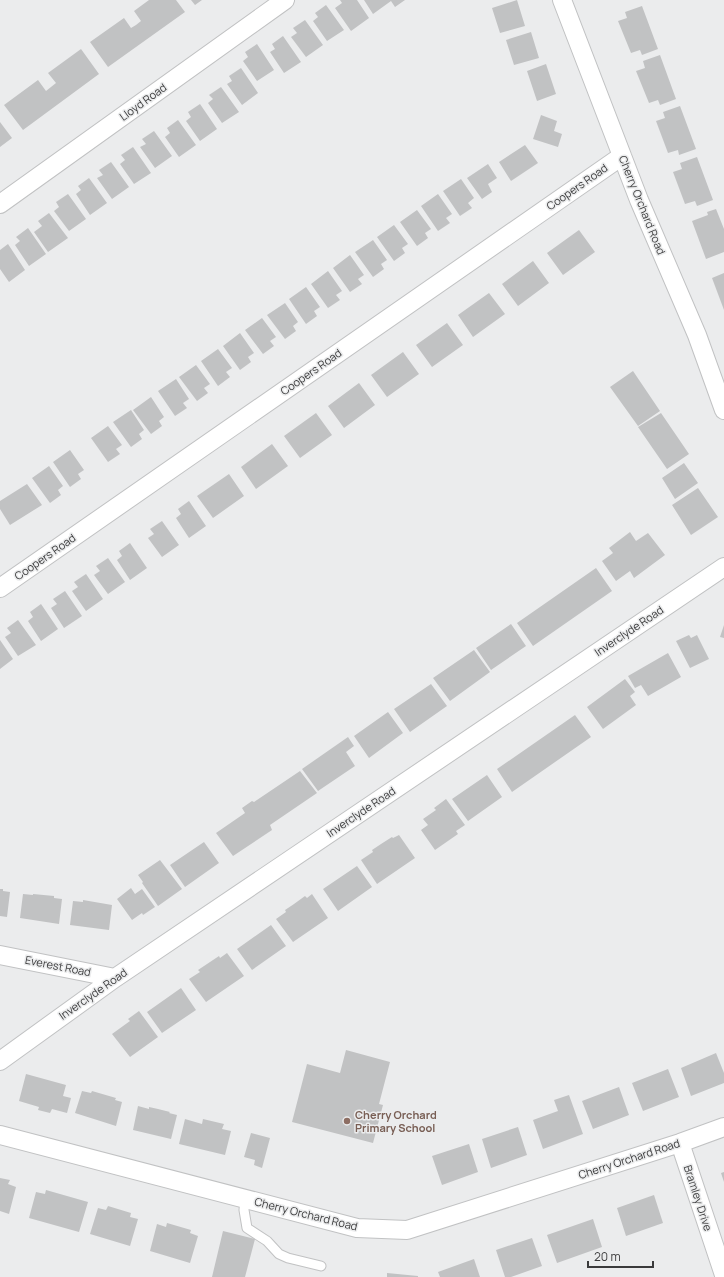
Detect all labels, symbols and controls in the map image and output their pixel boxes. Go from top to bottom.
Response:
street label: Lloyd Road [116,79,169,124]
street label: Cherry Orchard Road [616,153,669,257]
street label: Coopers Road [543,160,610,213]
street label: Coopers Road [277,345,344,398]
street label: Coopers Road [11,530,78,583]
street label: Inverclyde Road [591,602,666,659]
street label: Inverclyde Road [323,783,398,840]
street label: Everest Road [24,952,92,979]
street label: Inverclyde Road [56,964,130,1023]
place label: Cherry Orchard Primary School [355,1107,437,1135]
marker: Cherry Orchard Primary School [342,1116,352,1126]
street label: Cherry Orchard Road [576,1135,682,1182]
street label: Bramley Drive [681,1163,716,1233]
street label: Cherry Orchard Road [253,1193,359,1234]
scale bar [588,1243,653,1269]
text: 20 m [594,1248,621,1265]

